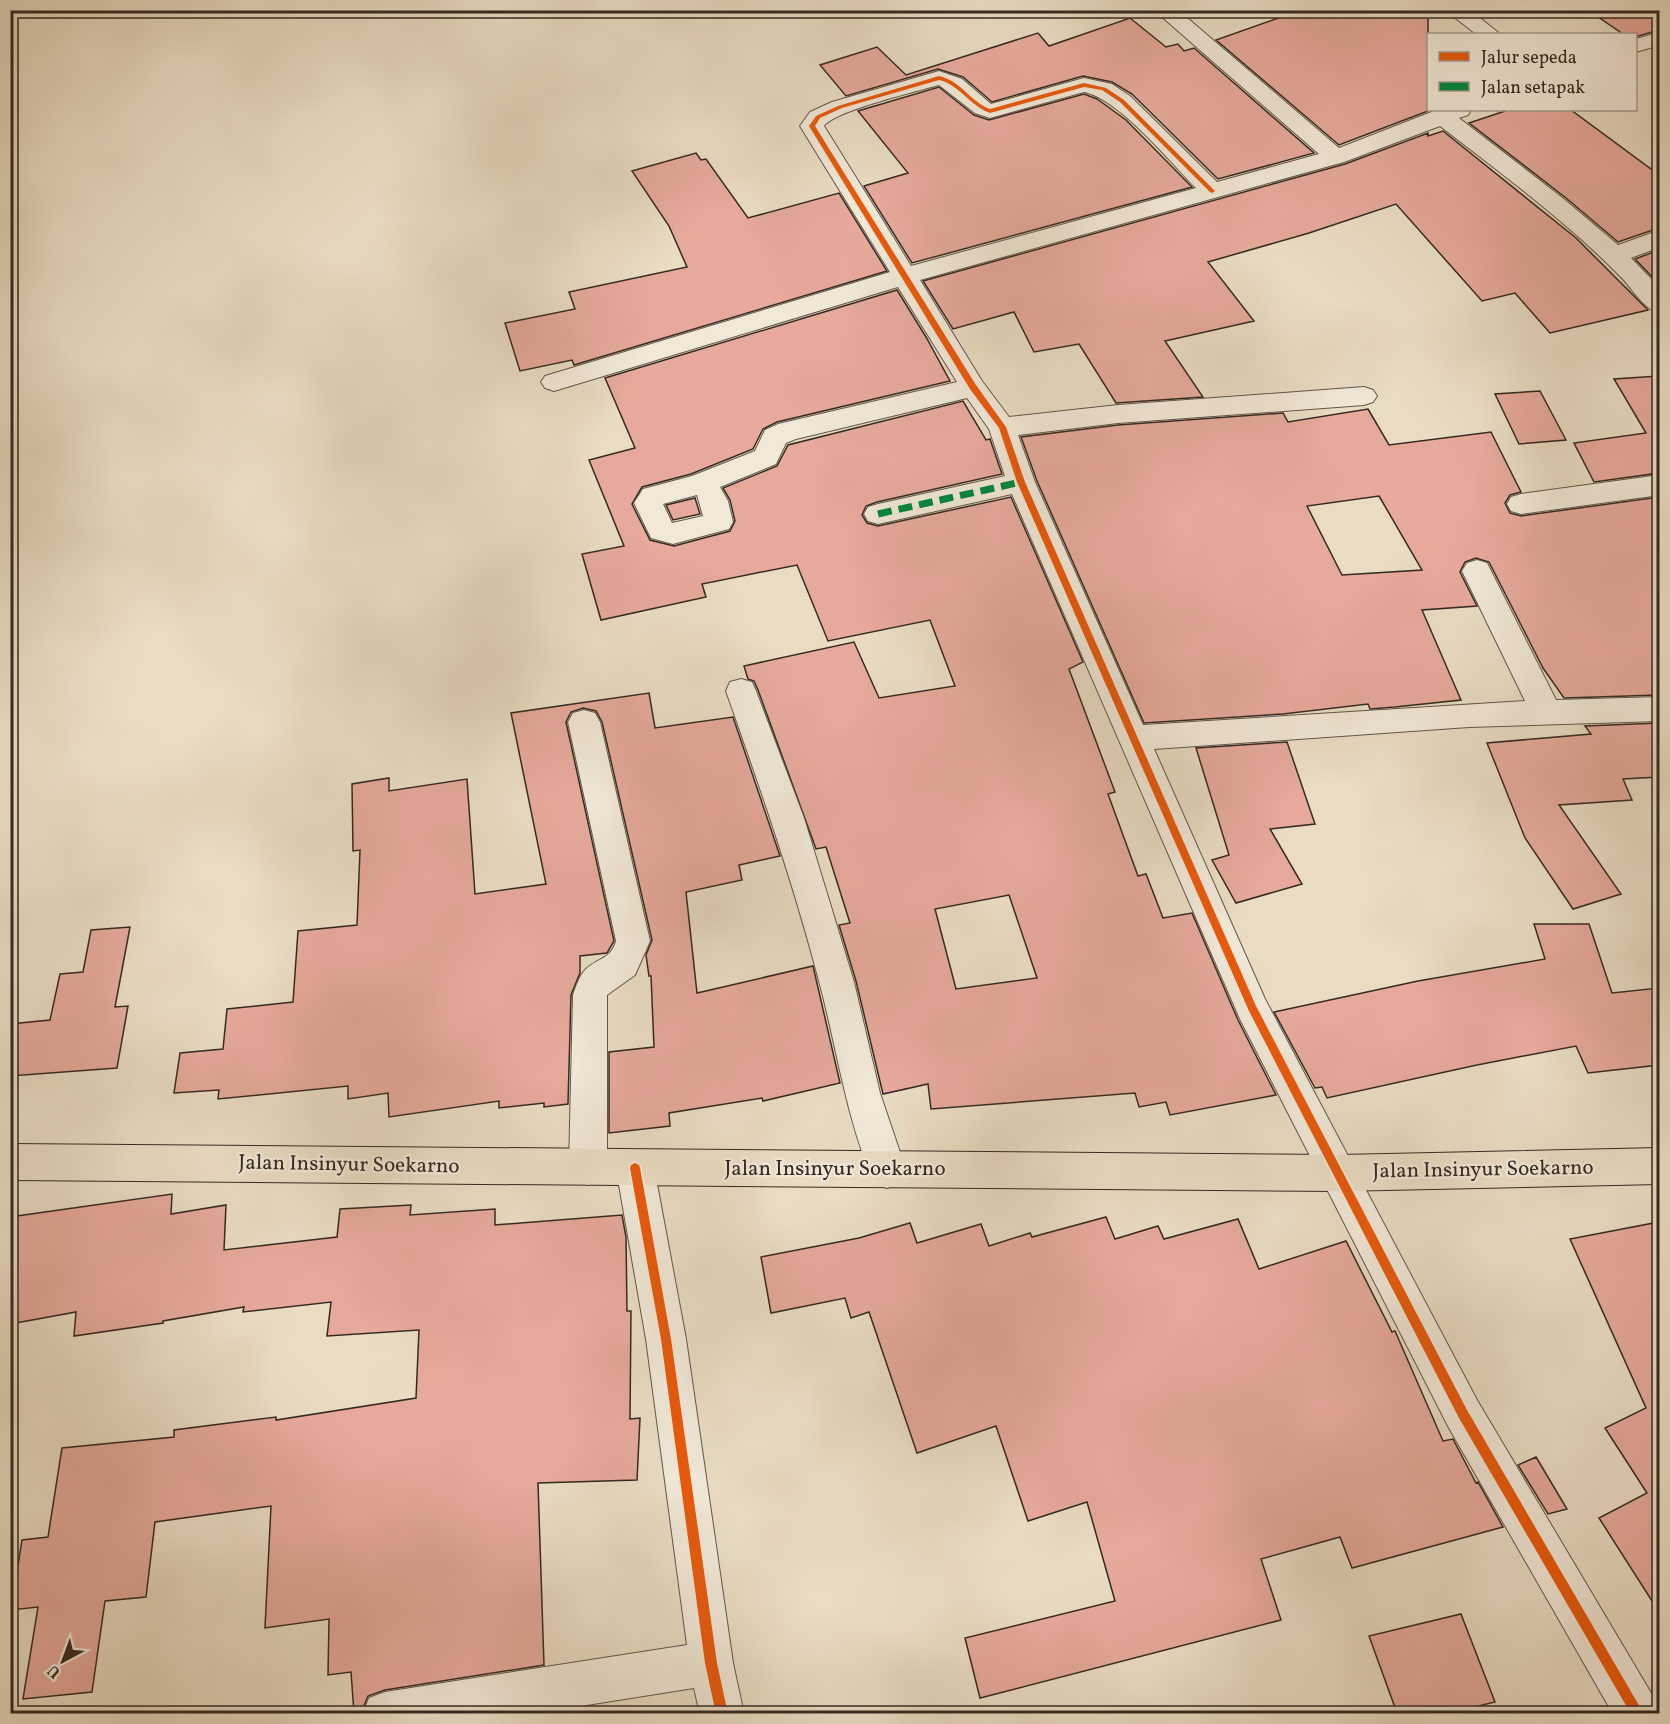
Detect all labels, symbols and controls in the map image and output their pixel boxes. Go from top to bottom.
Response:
legend [1427,33,1637,111]
text: Jalur sepeda [1481,46,1577,71]
text: Jalan setapak [1481,76,1585,101]
street label: Jalan Insinyur Soekarno [238,1149,460,1181]
street label: Jalan Insinyur Soekarno [1372,1154,1594,1186]
street label: Jalan Insinyur Soekarno [724,1155,946,1184]
north arrow [33,1631,93,1691]
text: U [43,1659,66,1683]

